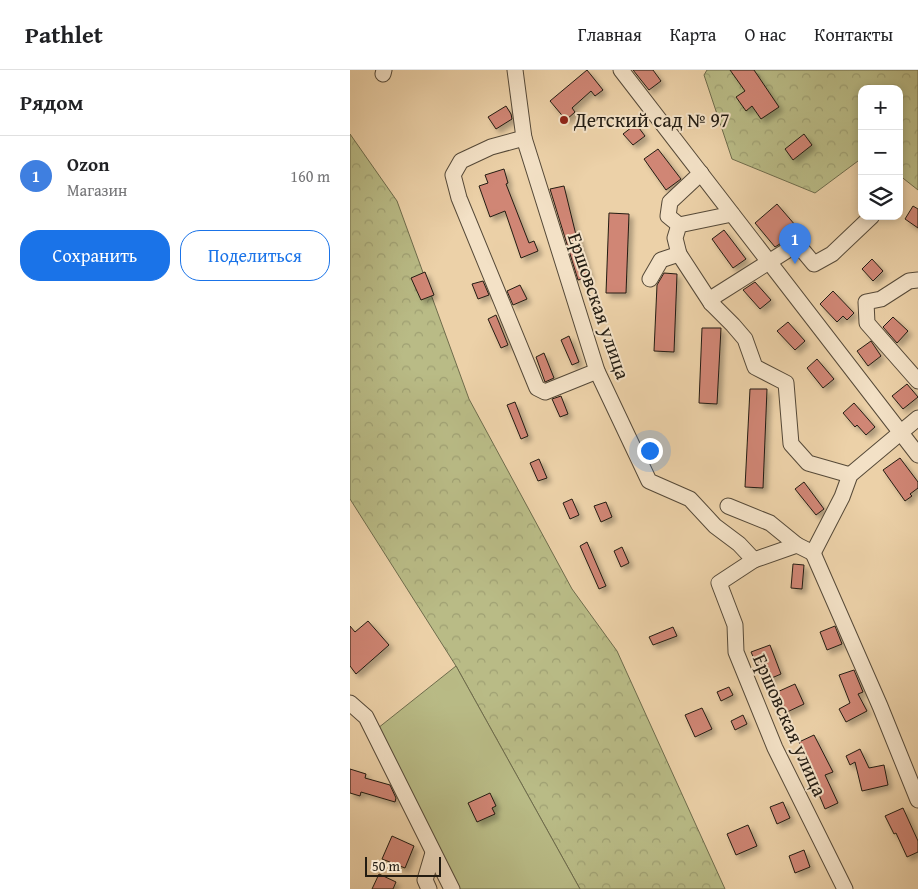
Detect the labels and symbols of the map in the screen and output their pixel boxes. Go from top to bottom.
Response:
place label: Детский сад № 97 [573,105,730,134]
marker: Детский сад № 97 [558,114,570,126]
pin: 1 [779,223,811,264]
street label: Ершовская улица [561,229,638,384]
your location [637,438,663,464]
street label: Ершовская улица [746,649,835,801]
scale bar [365,854,441,877]

